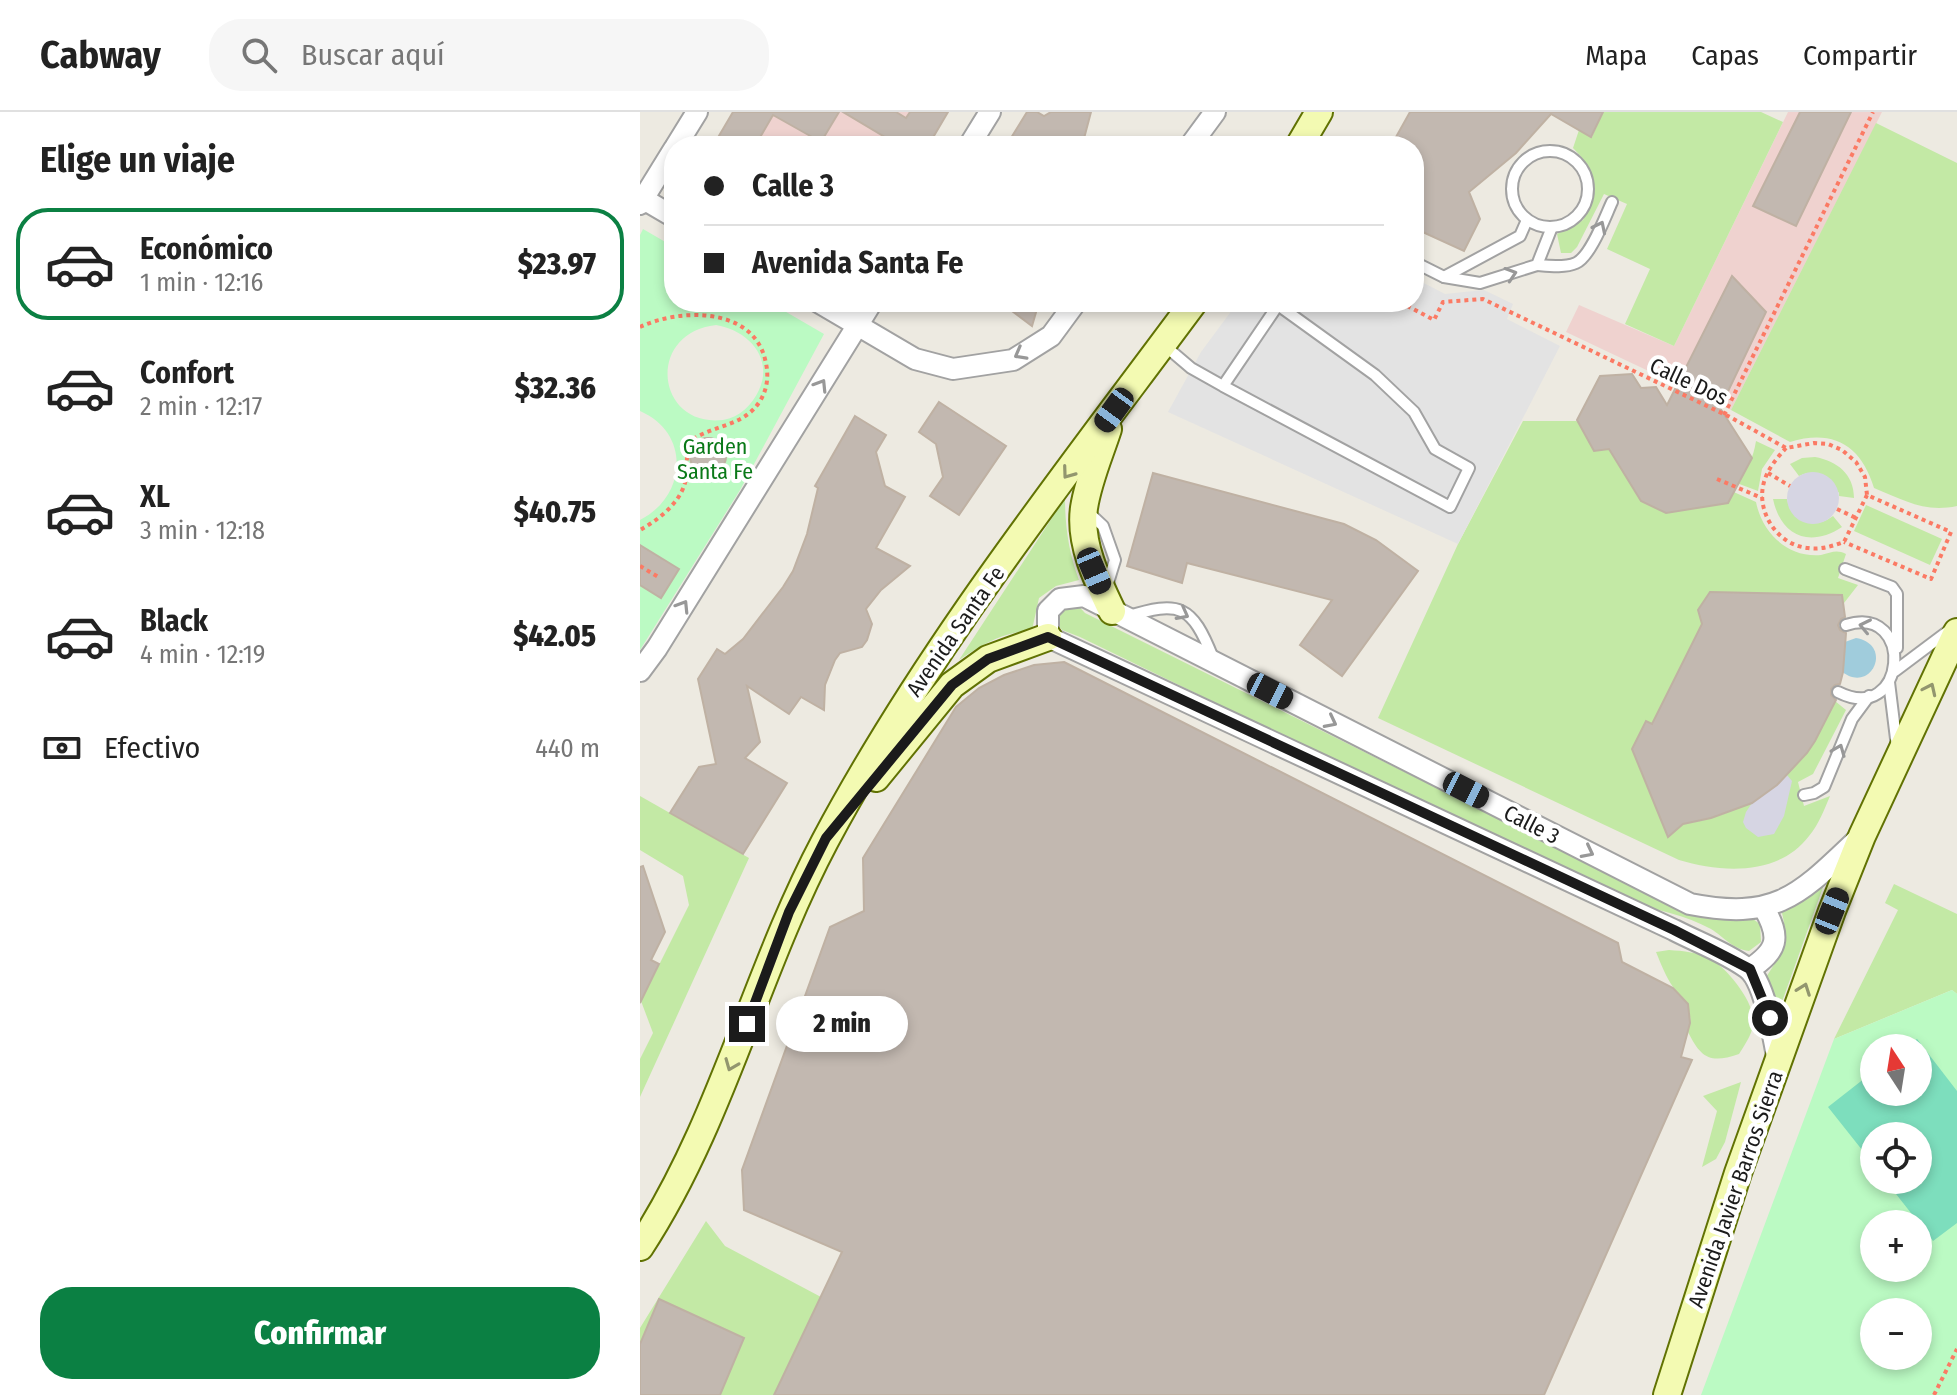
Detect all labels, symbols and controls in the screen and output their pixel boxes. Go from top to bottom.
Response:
search box [209,19,769,91]
text: Cabway [40,32,161,78]
icon: search [237,33,281,77]
text: Buscar aquí [301,37,445,73]
text: Mapa [1585,39,1647,72]
text: Capas [1691,39,1759,72]
text: Compartir [1803,39,1917,72]
text: Elige un viaje [40,138,235,182]
text: Calle 3 [752,168,834,204]
one-way arrow [1590,220,1606,235]
icon: car [44,228,116,300]
text: Económico [140,231,273,267]
text: Avenida Santa Fe [752,245,963,281]
text: $23.97 [518,246,596,282]
text: 1 min · 12:16 [140,267,263,298]
one-way arrow [1503,267,1517,283]
one-way arrow [1014,345,1028,360]
icon: car [44,352,116,424]
street label: Calle Dos [1646,352,1732,411]
text: Confort [140,355,234,391]
text: $32.36 [515,370,596,406]
one-way arrow [811,379,826,394]
car [1090,384,1138,436]
text: 2 min · 12:17 [140,391,262,422]
park label: Garden Santa Fe [677,433,753,485]
one-way arrow [1063,464,1077,478]
icon: car [44,476,116,548]
text: XL [140,479,170,515]
text: $40.75 [514,494,596,530]
text: 3 min · 12:18 [140,515,265,546]
car [1074,544,1114,598]
street label: Avenida Santa Fe [900,561,1010,702]
icon: car [44,600,116,672]
one-way arrow [674,600,689,615]
text: Black [140,603,208,639]
one-way arrow [1174,604,1189,619]
text: $42.05 [513,618,596,654]
one-way arrow [1859,618,1872,635]
text: 4 min · 12:19 [140,639,266,670]
car [1243,669,1297,713]
one-way arrow [1920,683,1936,697]
one-way arrow [1323,713,1338,728]
icon: cash [40,726,84,770]
text: Efectivo [104,730,200,766]
text: 440 m [535,733,600,764]
one-way arrow [1829,744,1846,758]
car [1439,768,1493,812]
street label: Calle 3 [1499,799,1564,850]
one-way arrow [1580,843,1595,858]
car [1812,884,1852,938]
one-way arrow [1794,983,1811,997]
callout: 2 min [775,996,907,1052]
route start [1752,1000,1788,1036]
route end [729,1006,765,1042]
text: 2 min [813,1008,871,1039]
north arrow [1860,1034,1932,1106]
map controls [1860,1034,1932,1370]
one-way arrow [724,1057,740,1071]
street label: Avenida Javier Barros Sierra [1682,1067,1789,1311]
button: locate [1860,1122,1932,1194]
button: + [1860,1210,1932,1282]
button: Confirmar [40,1287,600,1379]
button: − [1860,1298,1932,1370]

